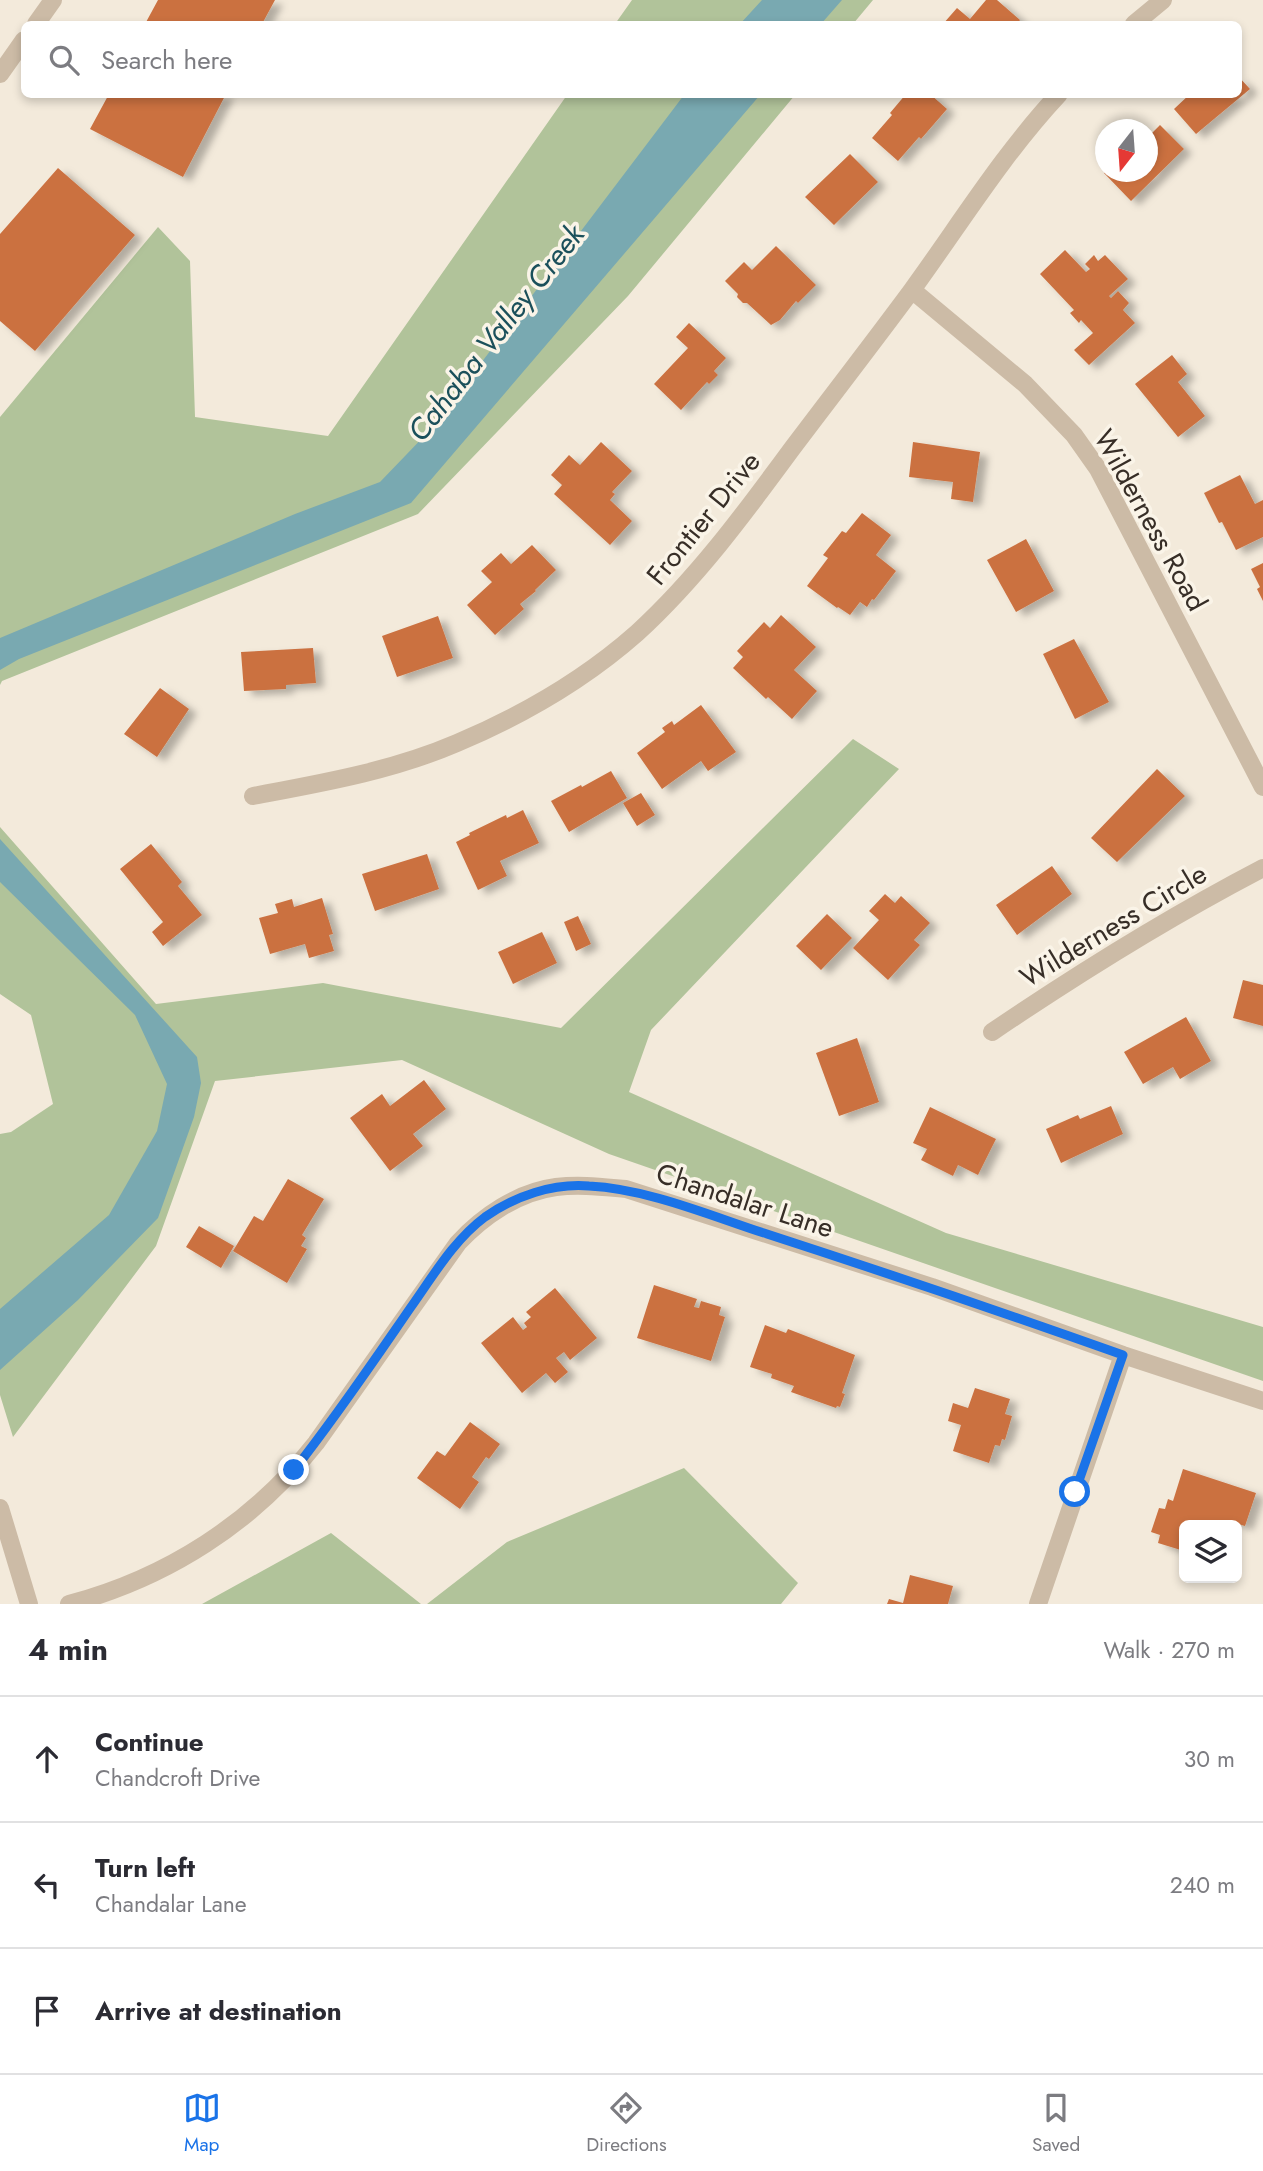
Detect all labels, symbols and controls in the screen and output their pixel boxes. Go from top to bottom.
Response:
search box [21,21,1242,98]
icon: search [45,41,83,79]
text: Search here [101,41,233,79]
north arrow [1095,119,1158,182]
water label: Cahaba Valley Creek [397,214,595,451]
street label: Wilderness Road [1084,422,1217,618]
street label: Frontier Drive [637,443,770,594]
street label: Wilderness Circle [1012,853,1214,997]
street label: Chandalar Lane [651,1152,839,1248]
route end [278,1454,309,1485]
route start [1059,1476,1090,1507]
map controls [1179,1520,1242,1583]
button: layers [1179,1520,1242,1583]
text: 4 min [28,1628,108,1671]
text: Walk · 270 m [1104,1633,1235,1667]
text: Continue [95,1723,204,1761]
icon: ahead [28,1740,66,1778]
text: 30 m [1184,1742,1235,1776]
text: Chandcroft Drive [95,1761,260,1795]
text: Turn left [95,1849,195,1887]
icon: left [28,1866,66,1904]
text: 240 m [1170,1868,1235,1902]
text: Chandalar Lane [95,1887,247,1921]
icon: arrive [28,1992,66,2030]
text: Arrive at destination [95,1992,342,2030]
tab: Map [183,2089,221,2158]
tab: Directions [586,2089,667,2158]
tab: Saved [1032,2089,1080,2158]

